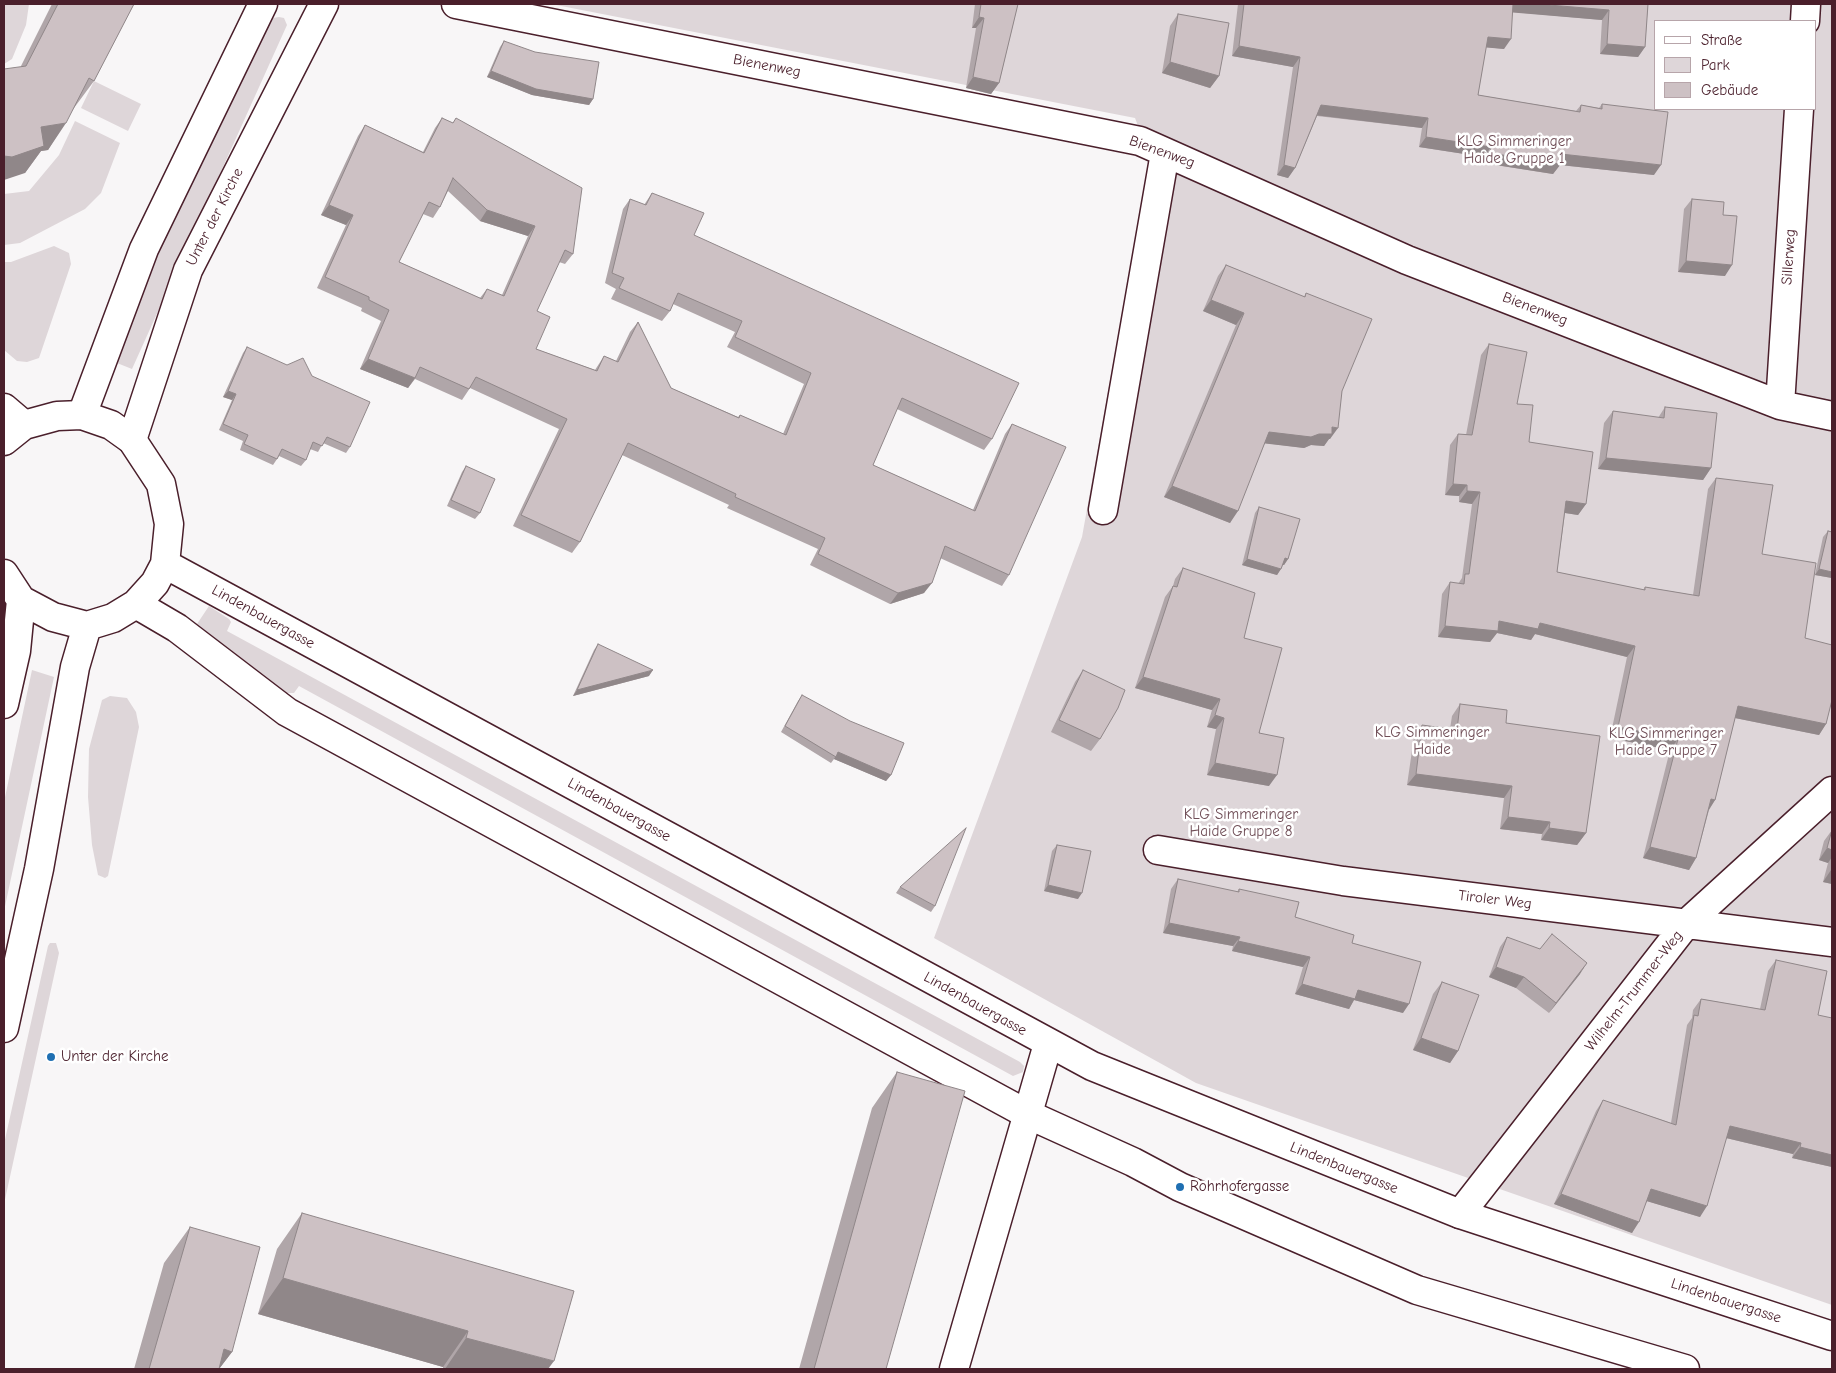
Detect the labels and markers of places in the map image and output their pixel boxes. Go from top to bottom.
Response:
place label: Unter der Kirche [61,1048,169,1066]
marker: Unter der Kirche [45,1051,57,1063]
place label: Rohrhofergasse [1190,1178,1289,1196]
marker: Rohrhofergasse [1174,1181,1186,1193]

